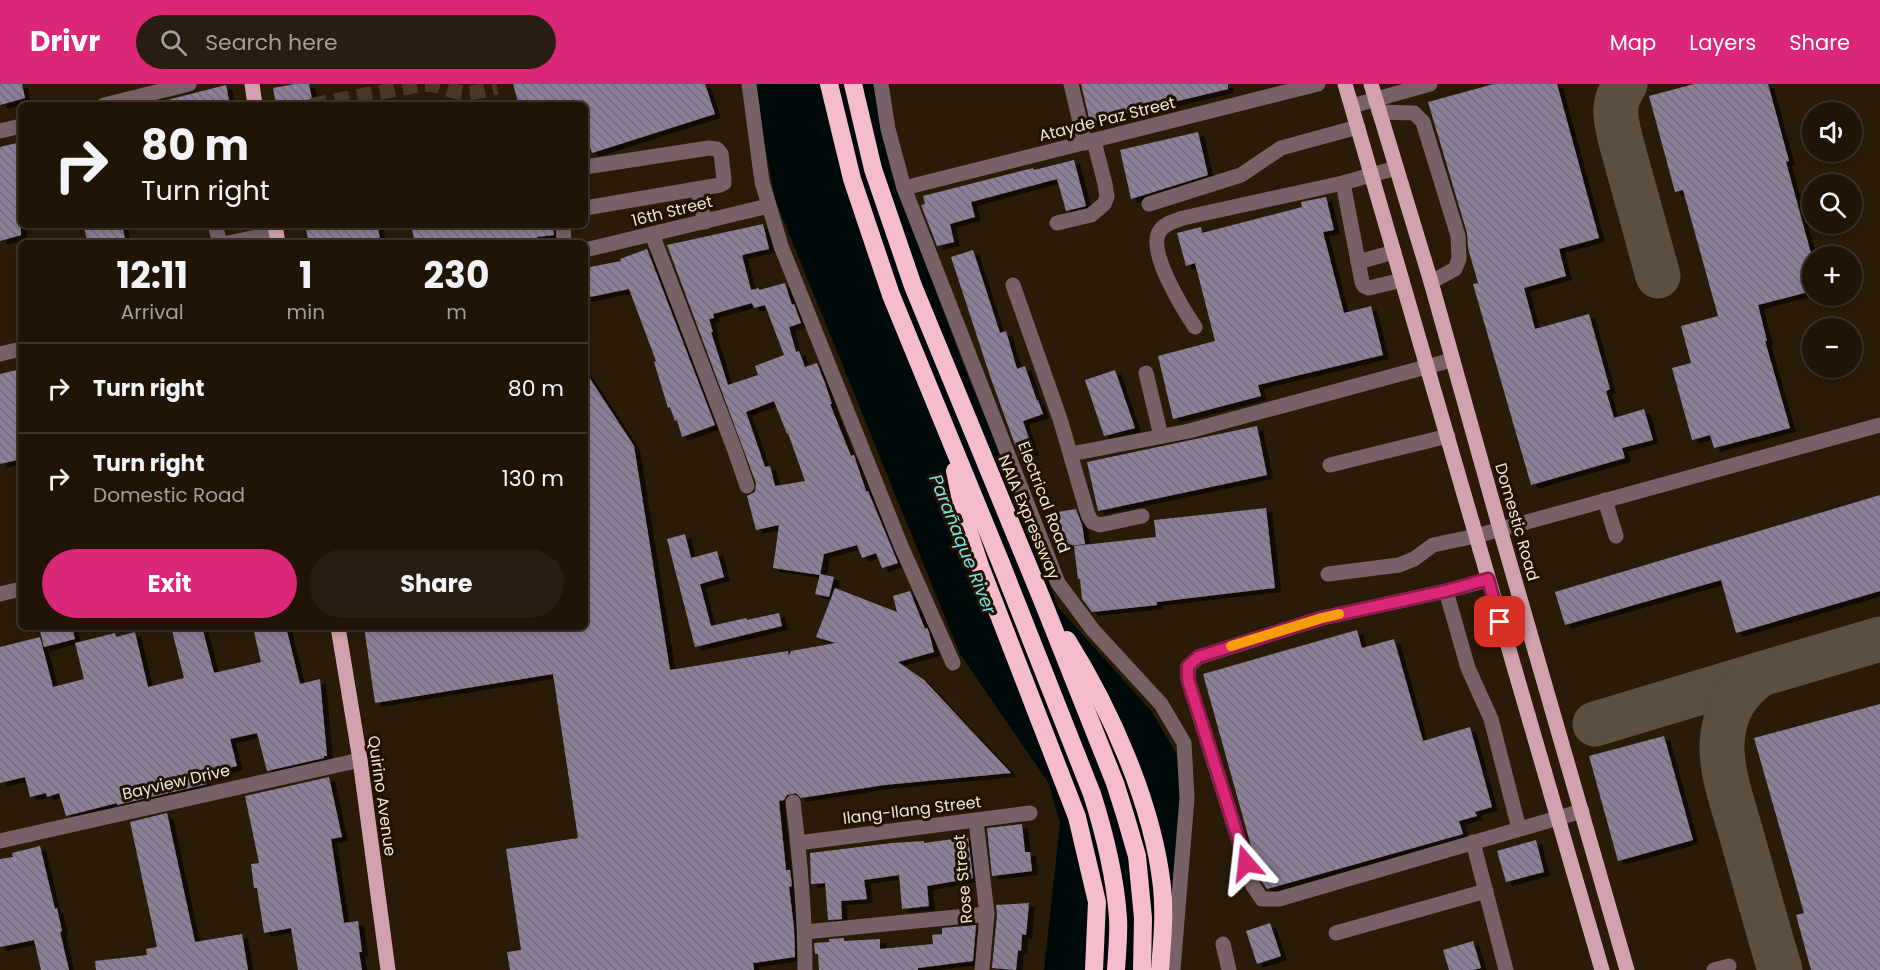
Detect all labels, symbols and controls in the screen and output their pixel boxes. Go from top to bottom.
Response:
search box [136,15,556,69]
text: Drivr [30,22,100,61]
icon: search [157,26,190,59]
text: Search here [205,27,338,58]
text: Map [1610,28,1656,57]
text: Layers [1689,28,1756,57]
text: Share [1789,28,1850,57]
street label: Atayde Paz Street [1036,91,1178,147]
map controls [1802,102,1862,378]
button: sound [1802,102,1862,162]
text: 80 m [141,116,249,175]
icon: right [42,126,120,204]
text: Turn right [141,172,270,209]
button: search [1802,174,1862,234]
street label: 16th Street [629,190,715,232]
button: + [1802,246,1862,306]
text: 12:11 [117,250,188,301]
text: 1 [299,250,313,301]
text: 230 [424,250,489,301]
text: Arrival [121,298,184,326]
text: min [287,298,325,326]
text: m [446,298,467,326]
button: − [1802,318,1862,378]
icon: right [42,372,75,405]
text: Turn right [93,373,204,404]
text: 80 m [508,373,564,404]
street label: Electrical Road [1012,438,1076,556]
text: Turn right [93,448,204,479]
street label: NAIA Expressway [992,451,1066,583]
street label: Domestic Road [1489,460,1545,584]
icon: right [42,462,75,495]
text: 130 m [502,463,564,494]
water label: Parañaque River [924,470,1003,619]
text: Domestic Road [93,481,245,509]
button: Exit [42,549,297,618]
button: Share [309,549,564,618]
pin [1474,596,1525,647]
icon: arrive [1483,605,1516,638]
street label: Quirino Avenue [362,734,402,858]
street label: Bayview Drive [120,758,232,806]
street label: Ilang-Ilang Street [841,790,983,830]
position arrow [1214,831,1278,895]
street label: Rose Street [948,833,978,925]

